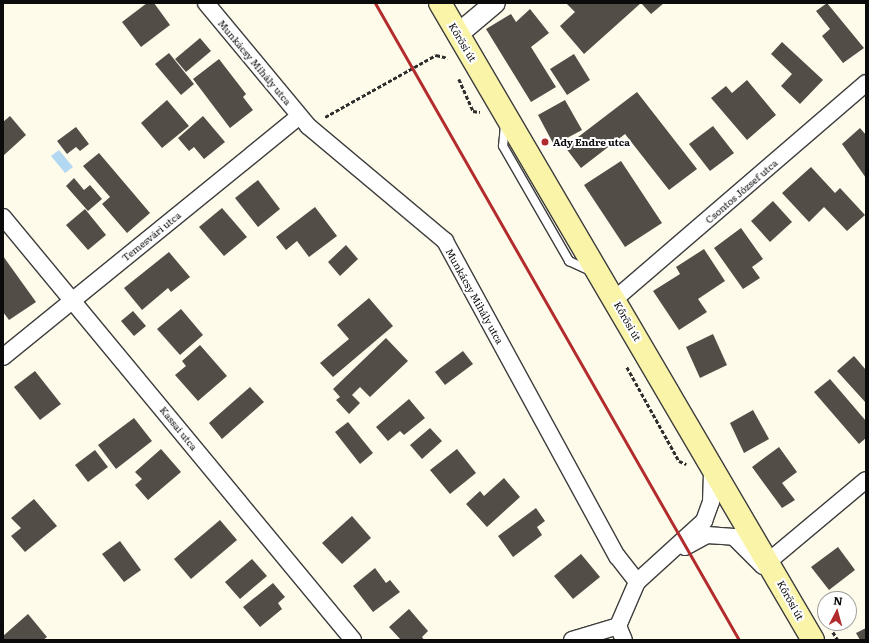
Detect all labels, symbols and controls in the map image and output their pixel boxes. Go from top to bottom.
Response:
street label: Munkácsy Mihály utca [216,17,294,107]
street label: Kőrösi út [447,20,479,64]
place label: Ady Endre utca [553,136,630,148]
marker: Ady Endre utca [540,137,550,147]
street label: Csontos József utca [703,156,779,226]
street label: Temesvári utca [119,209,183,263]
street label: Munkácsy Mihály utca [444,246,506,346]
street label: Kőrösi út [612,299,644,343]
street label: Kassai utca [158,404,200,452]
street label: Kőrösi út [775,578,807,622]
north arrow [817,591,857,631]
text: N [833,592,844,608]

